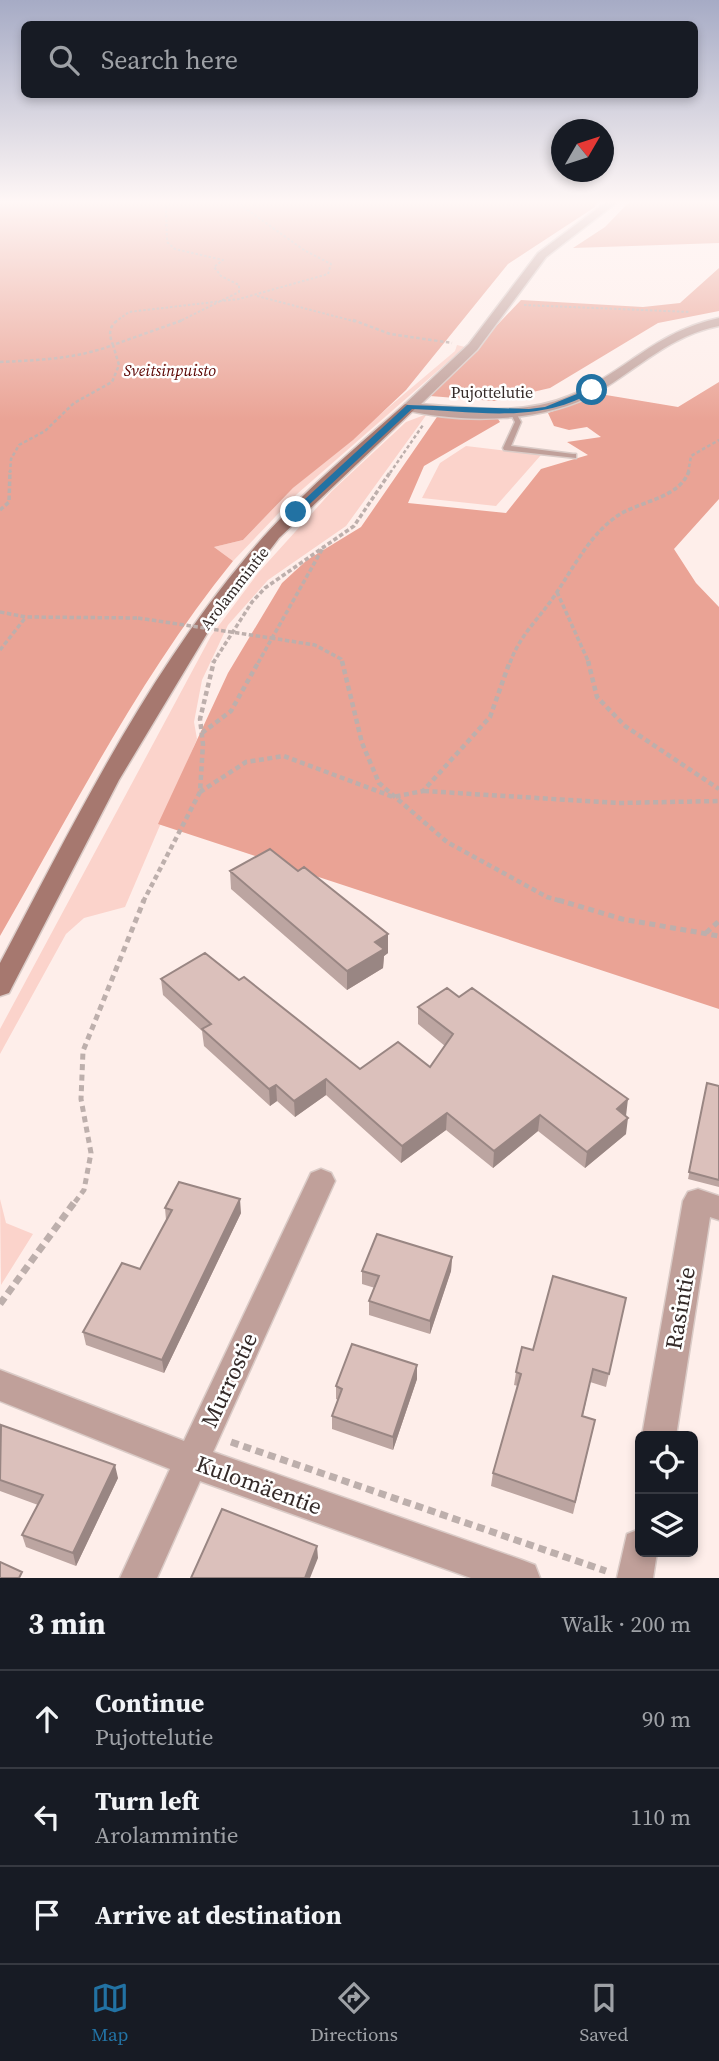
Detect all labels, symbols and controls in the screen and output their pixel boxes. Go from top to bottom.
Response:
search box [21,21,698,98]
icon: search [45,41,83,79]
text: Search here [101,42,238,78]
north arrow [551,119,614,182]
park label: Sveitsinpuisto [124,359,216,381]
route start [576,374,607,405]
street label: Pujottelutie [451,381,533,403]
route end [280,496,311,527]
street label: Arolammintie [195,542,273,634]
street label: Rasintie [657,1264,703,1352]
street label: Murrostie [193,1327,265,1433]
map controls [635,1431,698,1557]
button: locate [635,1431,698,1494]
street label: Kulomäentie [192,1447,326,1523]
button: layers [635,1494,698,1557]
text: 3 min [28,1603,106,1644]
text: Walk · 200 m [561,1608,691,1640]
text: Continue [95,1685,204,1721]
icon: ahead [28,1700,66,1738]
text: 90 m [642,1703,691,1735]
text: Pujottelutie [95,1721,213,1753]
text: Turn left [95,1783,199,1819]
icon: left [28,1798,66,1836]
text: 110 m [630,1801,691,1833]
text: Arolammintie [95,1819,239,1851]
icon: arrive [28,1896,66,1934]
text: Arrive at destination [95,1897,342,1933]
tab: Map [91,1979,129,2047]
tab: Directions [310,1979,398,2047]
tab: Saved [580,1979,628,2047]

